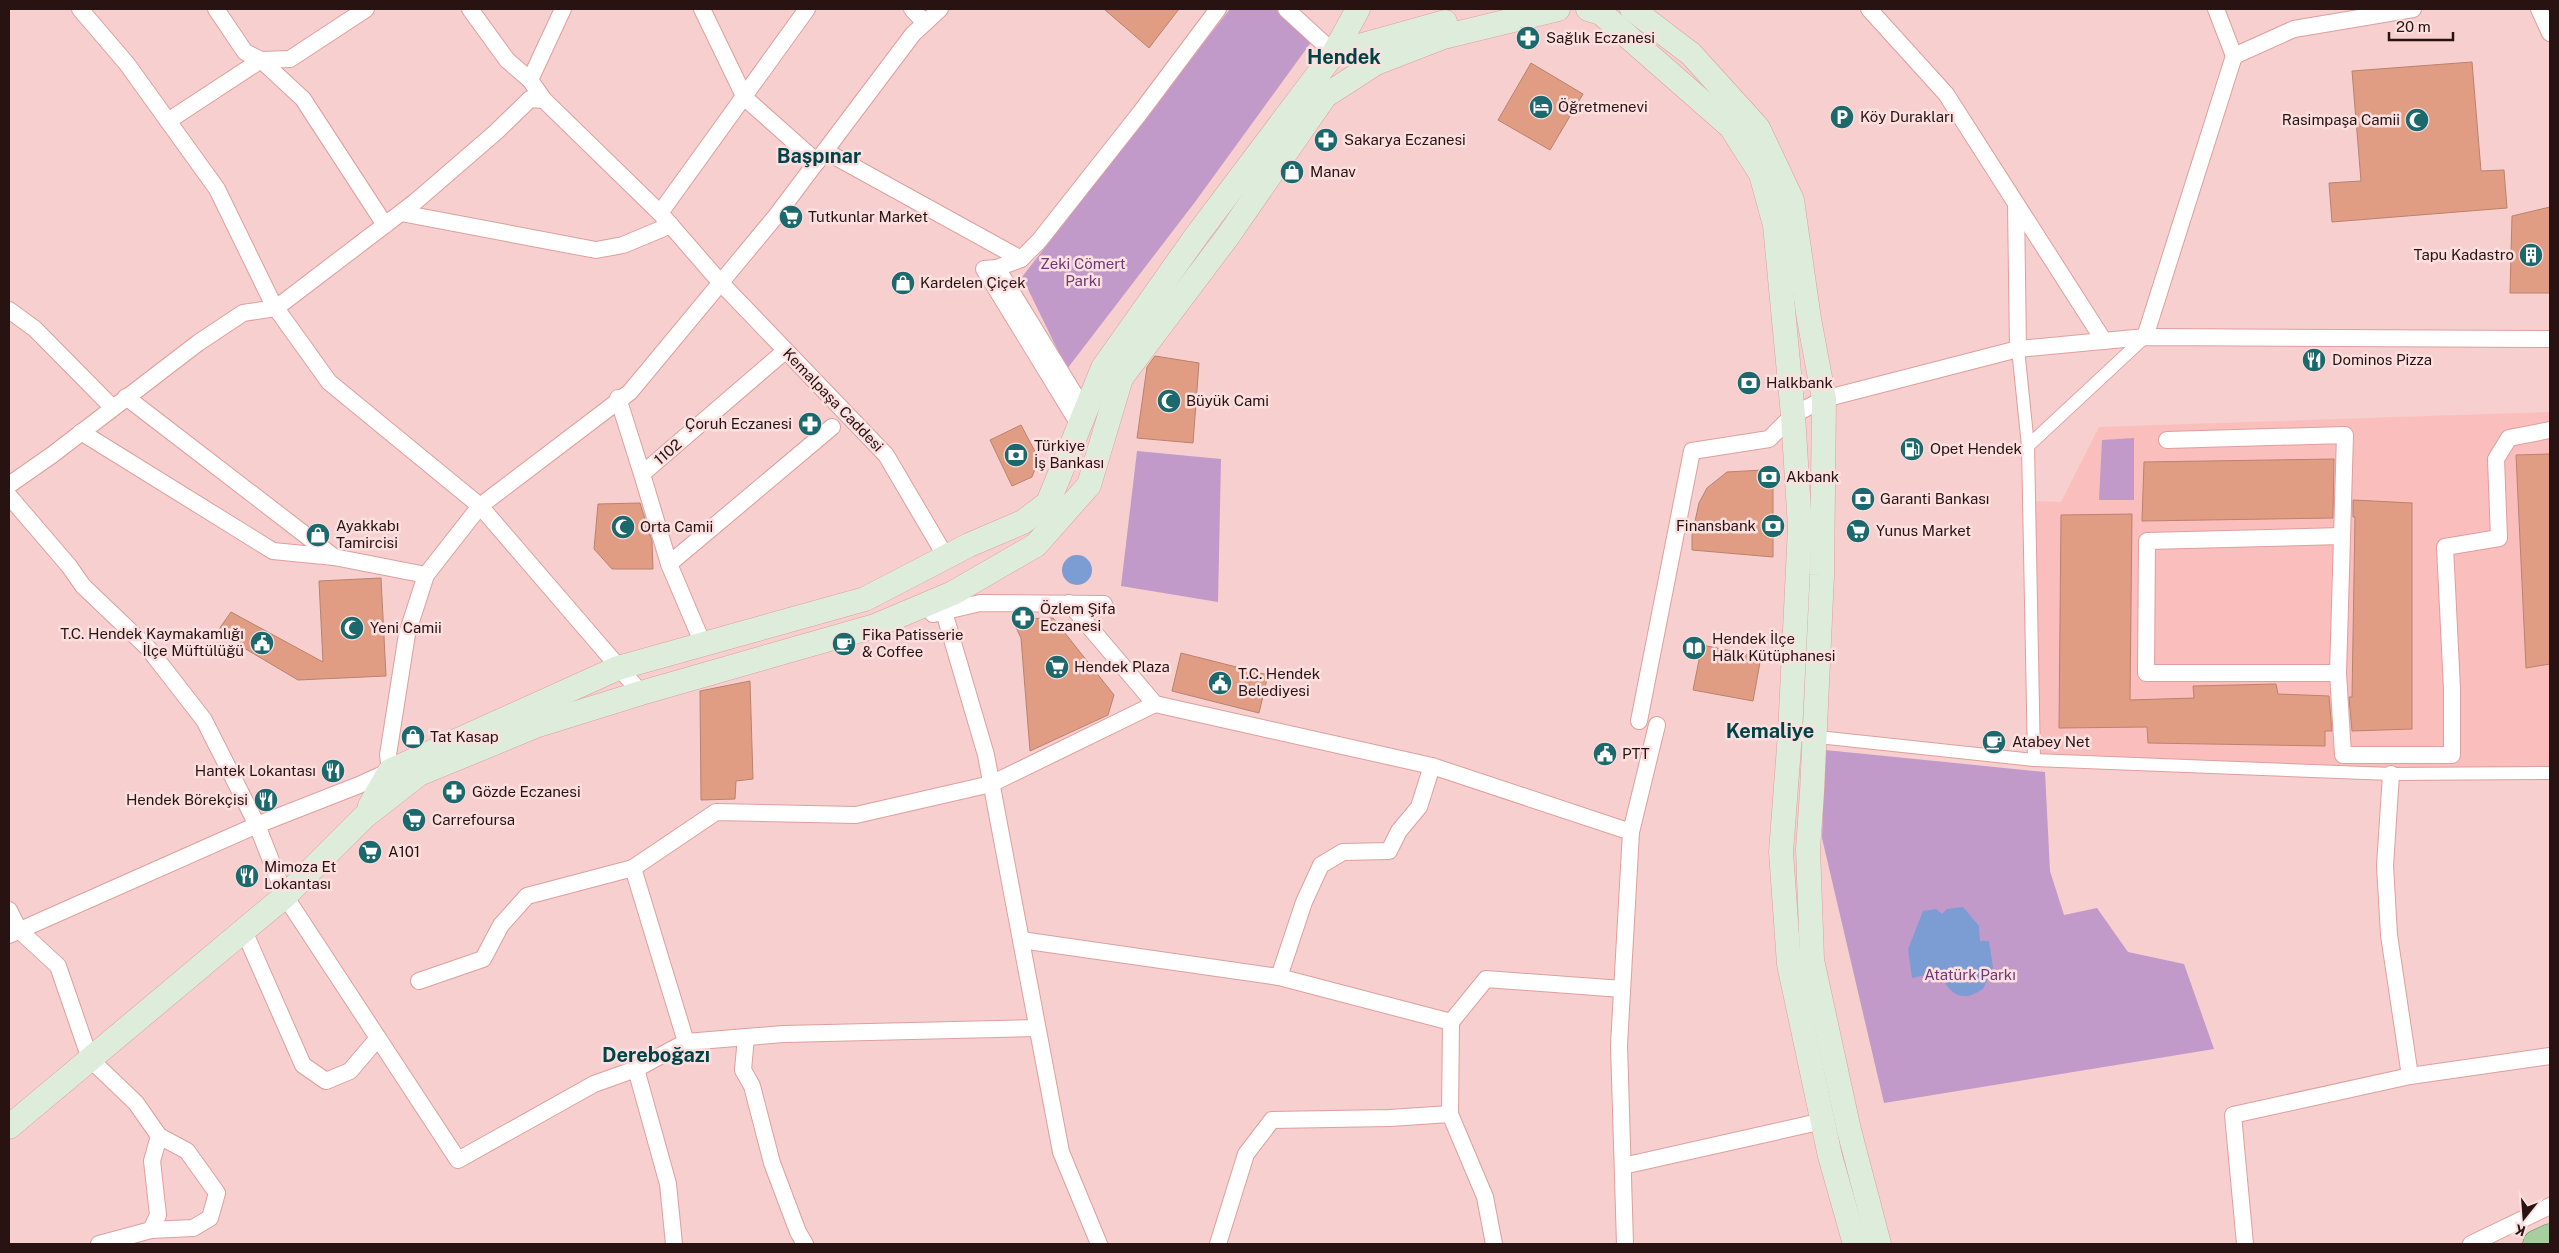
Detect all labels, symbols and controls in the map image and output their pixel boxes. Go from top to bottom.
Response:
scale bar [2389,10,2453,42]
text: 20 m [2396,18,2431,35]
pharmacy icon: Sağlık Eczanesi [1515,25,1541,51]
place label: Sağlık Eczanesi [1546,29,1655,46]
district label: Hendek [1307,45,1381,69]
hotel icon: Öğretmenevi [1528,94,1554,120]
place label: Öğretmenevi [1558,97,1648,115]
parking icon: Köy Durakları [1829,104,1855,130]
mosque icon: Rasimpaşa Camii [2404,107,2430,133]
place label: Köy Durakları [1860,108,1954,125]
place label: Rasimpaşa Camii [2282,111,2400,128]
pharmacy icon: Sakarya Eczanesi [1313,127,1339,153]
place label: Sakarya Eczanesi [1344,131,1466,148]
district label: Başpınar [777,144,861,168]
shop icon: Manav [1279,159,1305,185]
place label: Manav [1310,163,1356,180]
supermarket icon: Tutkunlar Market [778,204,804,230]
place label: Tutkunlar Market [808,208,928,225]
building icon: Tapu Kadastro [2518,242,2544,268]
place label: Tapu Kadastro [2413,246,2514,263]
park label: Zeki Cömert Parkı [1040,255,1126,289]
shop icon: Kardelen Çiçek [890,270,916,296]
place label: Kardelen Çiçek [920,274,1026,291]
street label: Kemalpaşa Caddesi [780,345,887,455]
restaurant icon: Dominos Pizza [2301,347,2327,373]
place label: Dominos Pizza [2332,351,2432,368]
bank icon: Halkbank [1736,370,1762,396]
place label: Halkbank [1766,374,1833,391]
mosque icon: Büyük Cami [1156,388,1182,414]
place label: Büyük Cami [1186,392,1269,409]
pharmacy icon: Çoruh Eczanesi [797,411,823,437]
place label: Çoruh Eczanesi [685,415,792,432]
street label: 1102 [651,435,685,468]
fuel station icon: Opet Hendek [1899,436,1925,462]
place label: Türkiye İş Bankası [1034,437,1104,471]
place label: Opet Hendek [1930,440,2022,457]
bank icon: Türkiye İş Bankası [1003,442,1029,468]
bank icon: Akbank [1756,464,1782,490]
place label: Akbank [1786,468,1839,485]
bank icon: Garanti Bankası [1850,486,1876,512]
place label: Garanti Bankası [1880,490,1989,507]
bank icon: Finansbank [1760,513,1786,539]
mosque icon: Orta Camii [610,514,636,540]
place label: Ayakkabı Tamircisi [336,517,399,551]
place label: Finansbank [1676,517,1756,534]
place label: Orta Camii [640,518,713,535]
supermarket icon: Yunus Market [1845,518,1871,544]
shop icon: Ayakkabı Tamircisi [305,522,331,548]
place label: Yunus Market [1876,522,1971,539]
place label: Özlem Şifa Eczanesi [1040,599,1116,634]
pharmacy icon: Özlem Şifa Eczanesi [1010,605,1036,631]
mosque icon: Yeni Camii [339,615,365,641]
place label: Yeni Camii [370,619,442,636]
place label: T.C. Hendek Kaymakamlığı İlçe Müftülüğü [60,625,244,659]
place label: Fika Patisserie & Coffee [862,626,964,660]
place label: Hendek İlçe Halk Kütüphanesi [1712,629,1836,664]
public building icon: T.C. Hendek Kaymakamlığı İlçe Müftülüğü [249,630,275,656]
cafe icon: Fika Patisserie & Coffee [831,631,857,657]
library icon: Hendek İlçe Halk Kütüphanesi [1681,635,1707,661]
supermarket icon: Hendek Plaza [1044,654,1070,680]
place label: Hendek Plaza [1074,658,1170,675]
place label: T.C. Hendek Belediyesi [1238,665,1320,699]
public building icon: T.C. Hendek Belediyesi [1207,670,1233,696]
district label: Kemaliye [1726,719,1814,743]
shop icon: Tat Kasap [400,724,426,750]
place label: Tat Kasap [430,728,499,745]
cafe icon: Atabey Net [1981,729,2007,755]
place label: Atabey Net [2012,733,2090,750]
public building icon: PTT [1592,741,1618,767]
place label: PTT [1622,745,1650,762]
restaurant icon: Hantek Lokantası [320,758,346,784]
place label: Hantek Lokantası [195,762,316,779]
pharmacy icon: Gözde Eczanesi [441,779,467,805]
place label: Gözde Eczanesi [472,783,581,800]
restaurant icon: Hendek Börekçisi [253,787,279,813]
place label: Hendek Börekçisi [126,791,248,808]
supermarket icon: Carrefoursa [401,807,427,833]
place label: Carrefoursa [432,811,515,828]
supermarket icon: A101 [357,839,383,865]
place label: A101 [388,843,420,860]
place label: Mimoza Et Lokantası [264,858,336,892]
restaurant icon: Mimoza Et Lokantası [234,863,260,889]
park label: Atatürk Parkı [1924,966,2016,983]
district label: Dereboğazı [602,1043,710,1067]
north arrow [2499,1193,2549,1243]
text: K [2513,1221,2527,1240]

